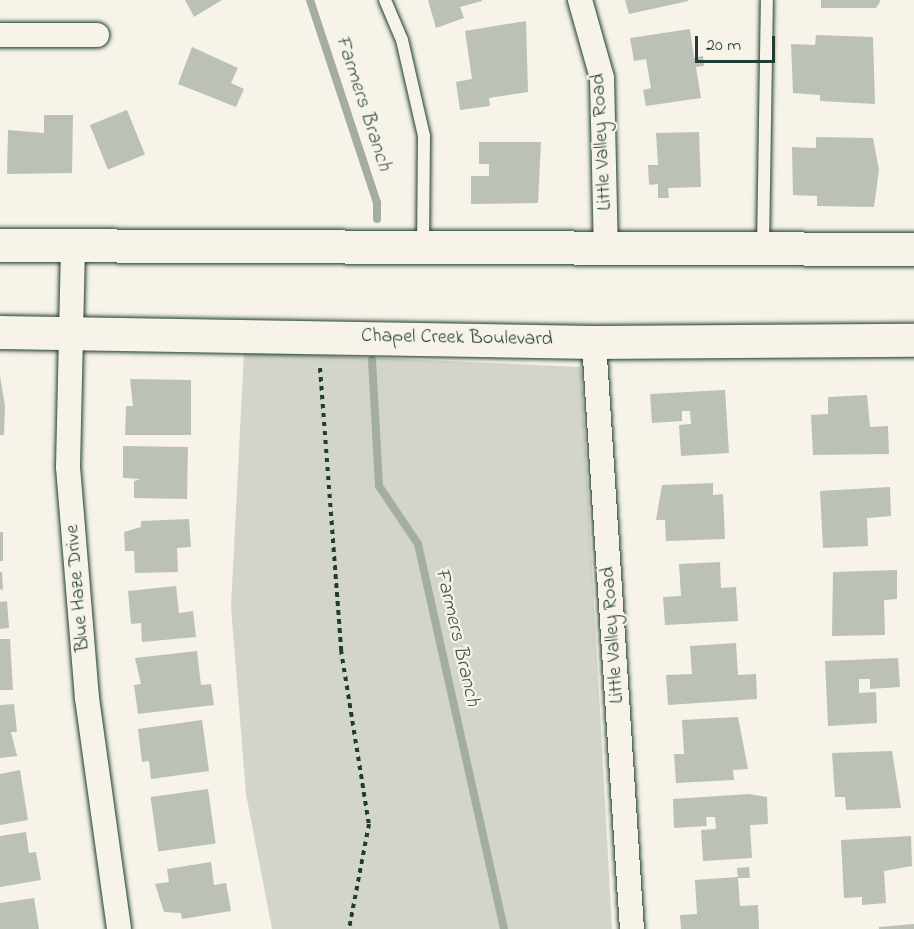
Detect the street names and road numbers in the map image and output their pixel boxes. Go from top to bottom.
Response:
street label: Little Valley Road [586,73,618,211]
street label: Chapel Creek Boulevard [361,324,553,352]
street label: Blue Haze Drive [60,523,96,653]
street label: Little Valley Road [596,566,630,704]

